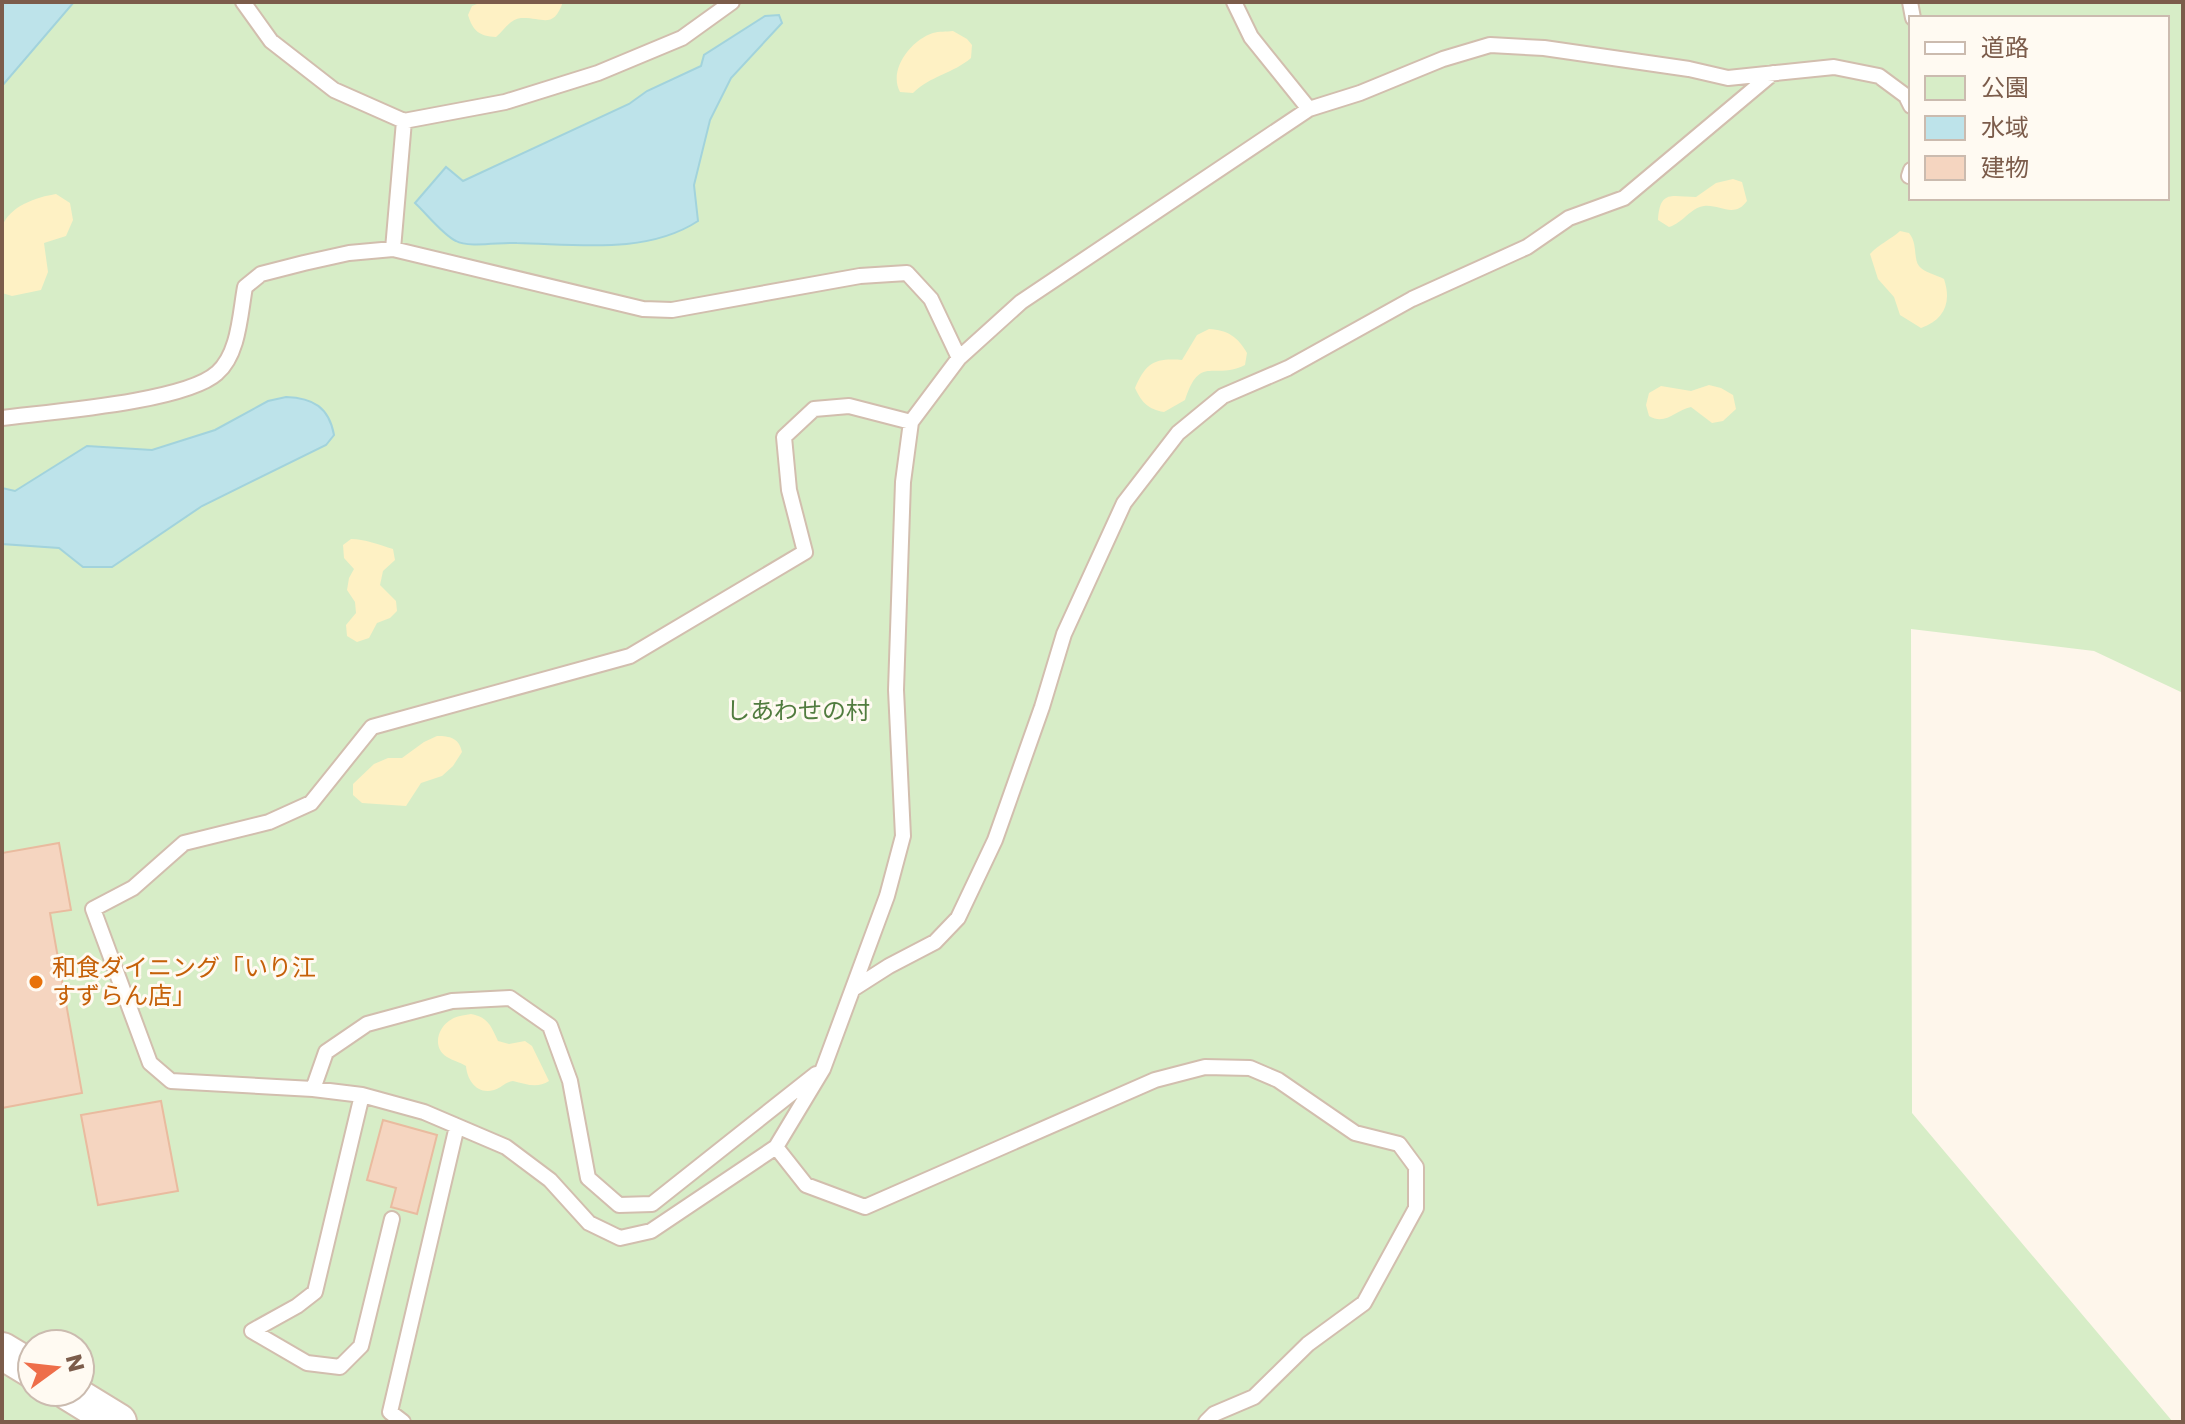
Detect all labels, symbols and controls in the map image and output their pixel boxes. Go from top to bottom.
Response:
legend [1909,16,2169,200]
text: 道路 [1981,31,2029,64]
text: 公園 [1981,71,2029,104]
text: 水域 [1981,111,2029,144]
text: 建物 [1981,151,2029,184]
park label: しあわせの村 [726,694,870,727]
place label: 和食ダイニング「いり江 すずらん店」 [52,951,316,1012]
marker: 和食ダイニング「いり江 すずらん店」 [27,973,45,991]
north arrow [16,1328,96,1408]
text: N [58,1351,92,1375]

